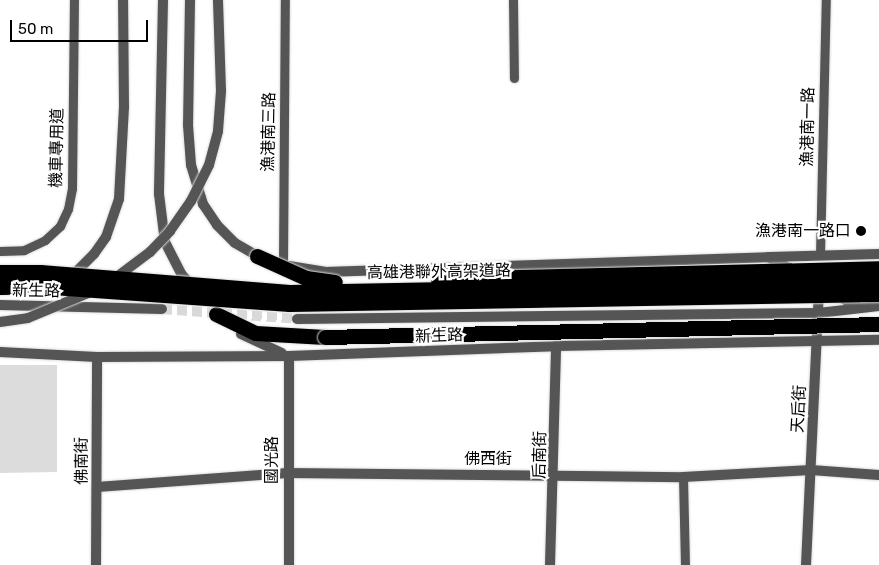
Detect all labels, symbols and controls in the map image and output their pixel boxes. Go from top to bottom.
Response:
scale bar [12,10,150,42]
text: 50 m [18,20,53,38]
street label: 漁港南一路 [798,87,818,167]
street label: 漁港南三路 [259,92,279,172]
street label: 機車專用道 [47,108,67,188]
place label: 漁港南一路口 [755,221,851,241]
marker: 漁港南一路口 [855,225,867,237]
street label: 高雄港聯外高架道路 [367,261,511,283]
street label: 新生路 [12,281,60,301]
street label: 新生路 [415,326,463,346]
street label: 天后街 [788,385,810,433]
street label: 后南街 [530,431,550,479]
street label: 國光路 [262,436,282,484]
street label: 佛南街 [72,437,92,485]
street label: 佛西街 [464,449,512,469]

